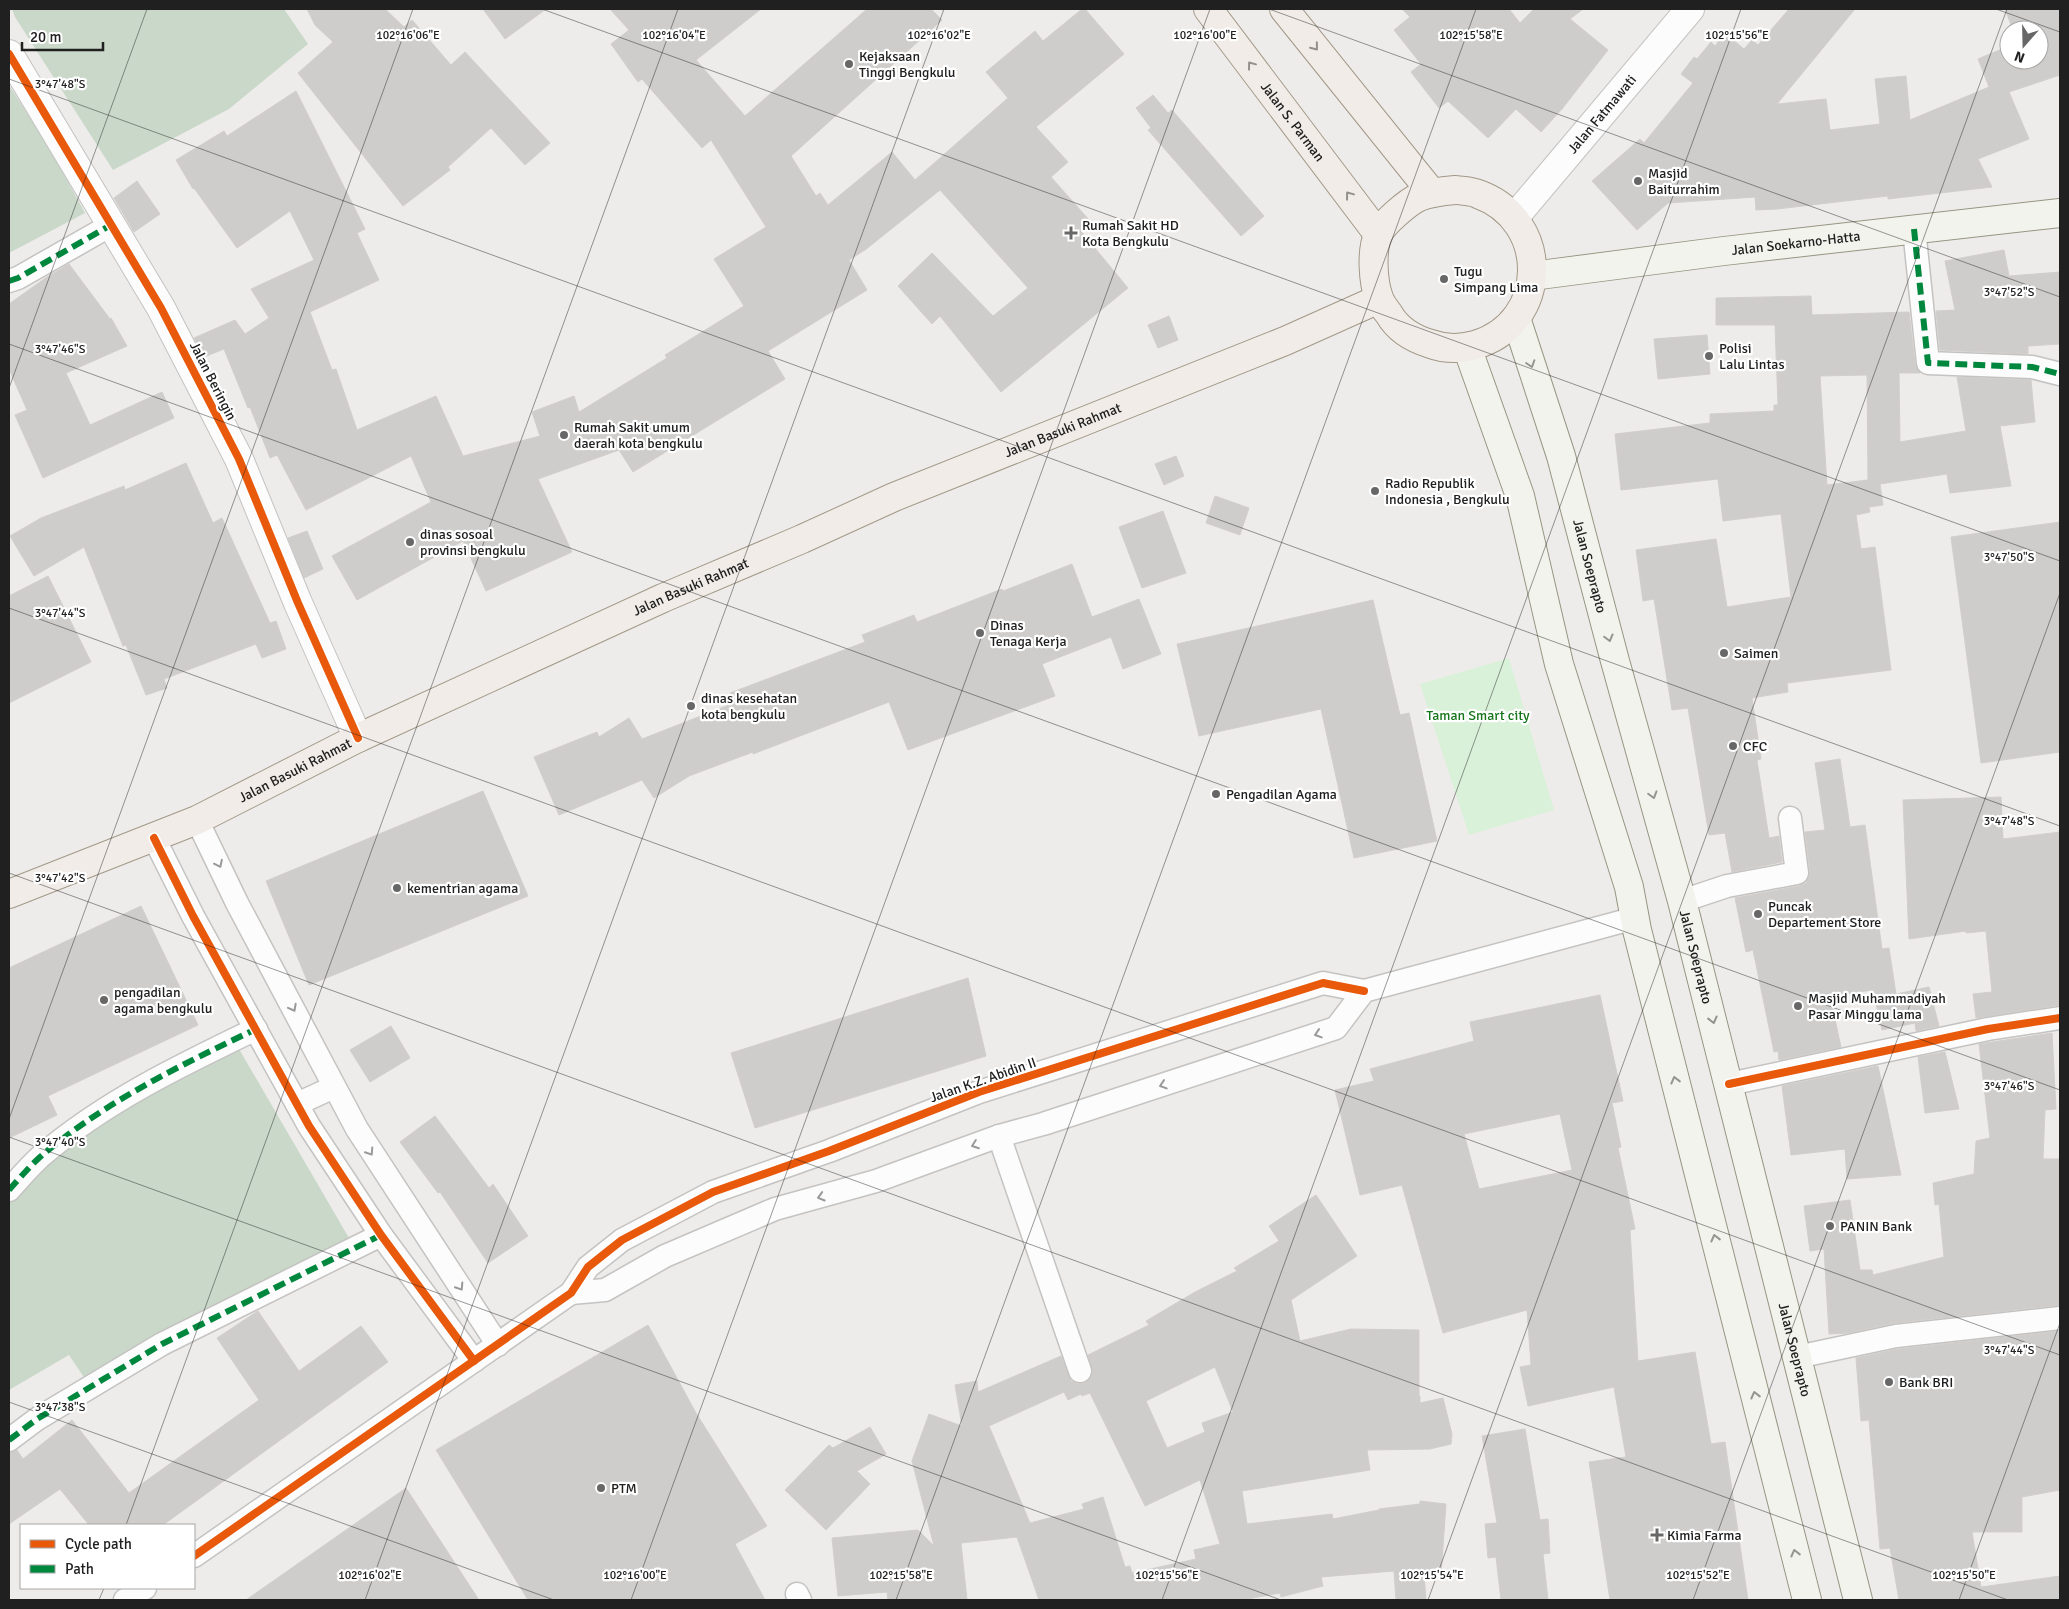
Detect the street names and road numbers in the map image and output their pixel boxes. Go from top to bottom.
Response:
street label: Jalan Fatmawati [1564,71,1640,157]
street label: Jalan S. Parman [1257,78,1329,165]
street label: Jalan Soekarno-Hatta [1731,227,1861,259]
street label: Jalan Beringin [186,339,240,423]
street label: Jalan Basuki Rahmat [1002,399,1124,461]
street label: Jalan Soeprapto [1570,517,1610,615]
street label: Jalan Basuki Rahmat [630,554,751,619]
street label: Jalan Basuki Rahmat [236,734,354,806]
street label: Jalan Soeprapto [1676,908,1716,1006]
street label: Jalan K.Z. Abidin II [928,1054,1038,1106]
street label: Jalan Soeprapto [1775,1301,1815,1398]

